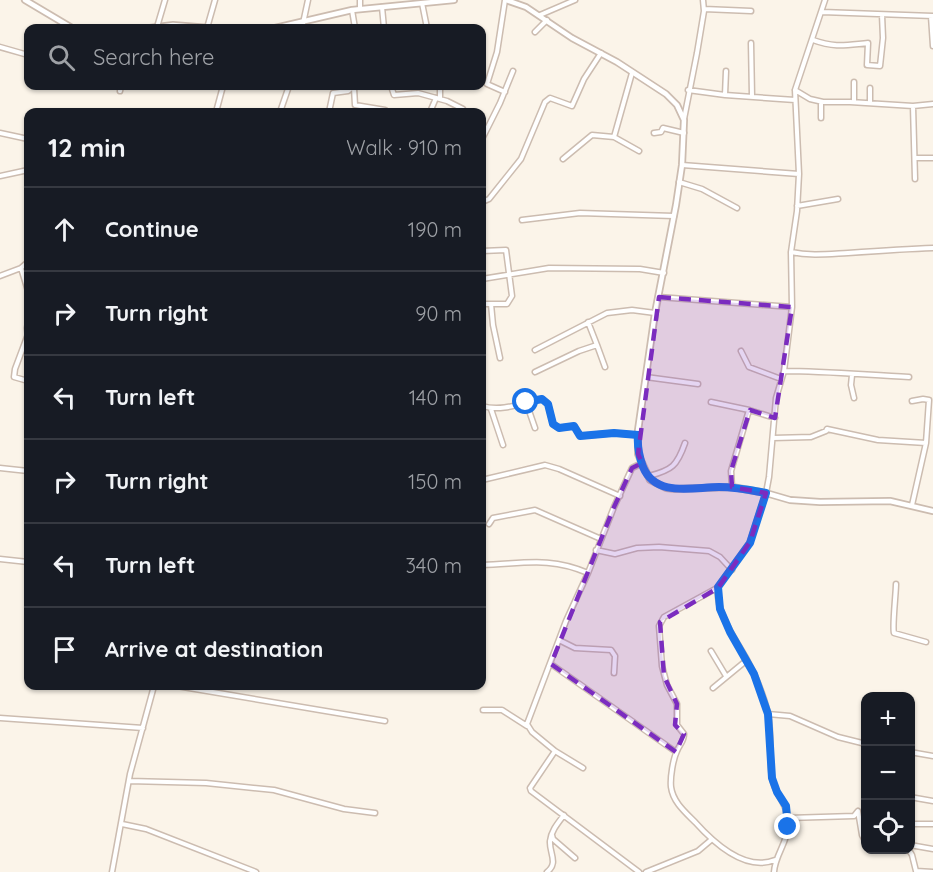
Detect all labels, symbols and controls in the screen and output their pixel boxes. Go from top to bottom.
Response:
search box [24,24,486,90]
icon: search [45,41,78,74]
text: Search here [93,43,214,71]
text: 12 min [48,131,126,164]
text: Walk · 910 m [346,135,462,160]
icon: ahead [48,213,81,246]
text: Continue [105,215,199,243]
text: 190 m [408,217,462,242]
icon: right [48,297,81,330]
text: Turn right [105,299,209,327]
text: 90 m [415,301,462,326]
icon: left [48,381,81,414]
text: Turn left [105,383,195,411]
text: 140 m [409,385,462,410]
route start [512,388,538,414]
icon: right [48,465,81,498]
text: Turn right [105,467,209,495]
text: 150 m [408,469,462,494]
icon: left [48,549,81,582]
text: Turn left [105,551,195,579]
text: 340 m [405,553,462,578]
icon: arrive [48,633,81,666]
text: Arrive at destination [105,635,323,663]
map controls [861,692,915,854]
button: + [861,692,915,746]
button: − [861,746,915,800]
button: locate [861,800,915,854]
route end [774,813,800,839]

